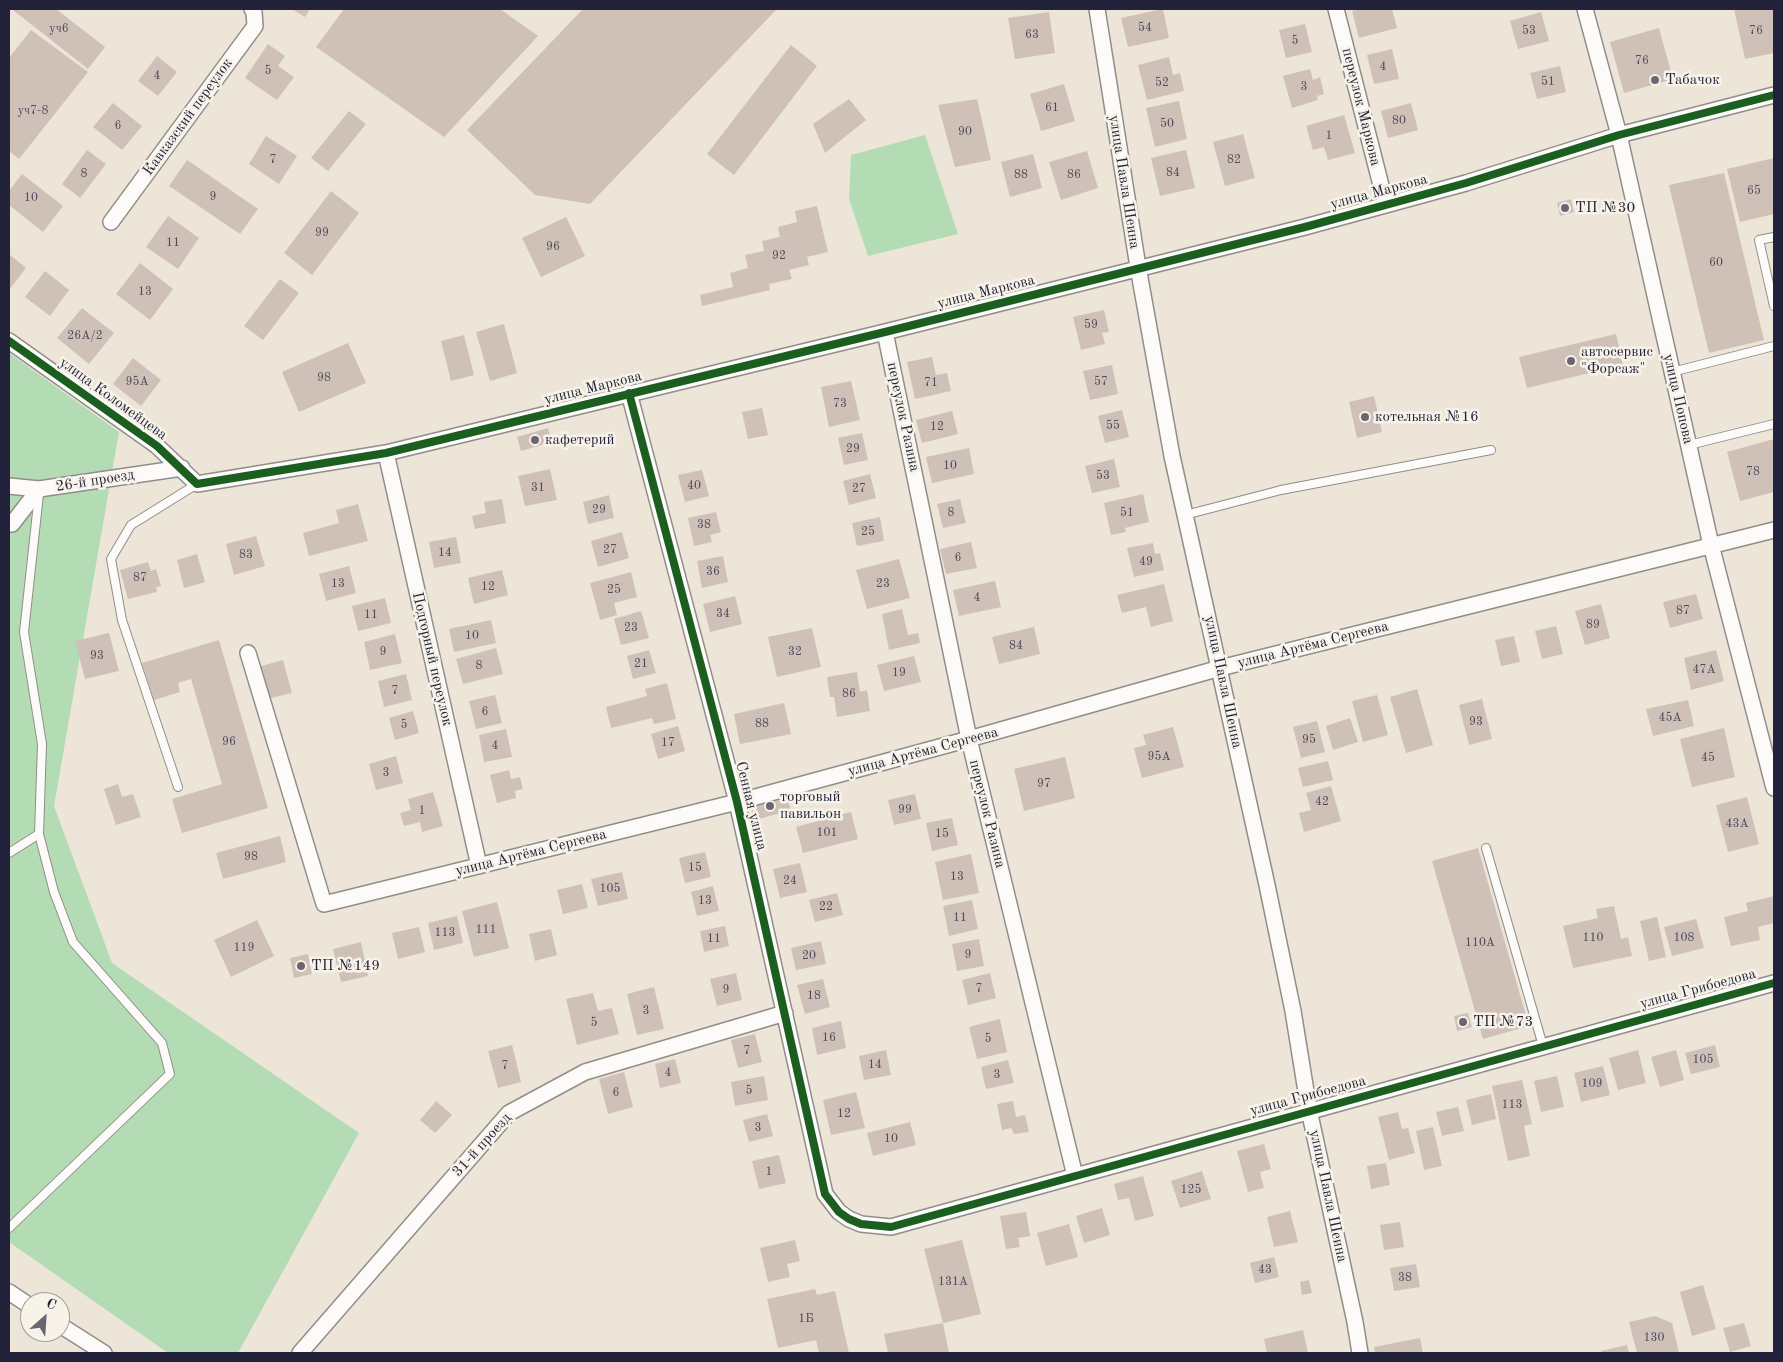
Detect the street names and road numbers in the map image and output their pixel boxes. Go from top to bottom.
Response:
street label: переулок Маркова [1338,46,1384,168]
street label: Кавказский переулок [139,55,237,179]
street label: улица Павла Шеина [1105,114,1143,250]
street label: улица Маркова [1328,170,1430,214]
street label: улица Маркова [935,271,1037,313]
street label: улица Попова [1659,352,1697,446]
street label: улица Коломейцева [55,354,171,444]
street label: переулок Разина [883,361,923,473]
street label: улица Маркова [542,367,644,409]
street label: 26-й проезд [54,466,136,496]
street label: Подгорный переулок [408,590,456,728]
street label: улица Павла Шеина [1200,614,1246,750]
street label: улица Артёма Сергеева [1236,618,1390,672]
street label: улица Артёма Сергеева [846,723,1000,781]
street label: переулок Разина [965,758,1009,870]
street label: Сенная улица [731,760,771,852]
street label: улица Артёма Сергеева [454,826,608,880]
street label: улица Грибоедова [1638,965,1758,1013]
street label: улица Грибоедова [1248,1072,1368,1120]
street label: 31-й проезд [449,1109,515,1181]
street label: улица Павла Шеина [1305,1128,1351,1264]

